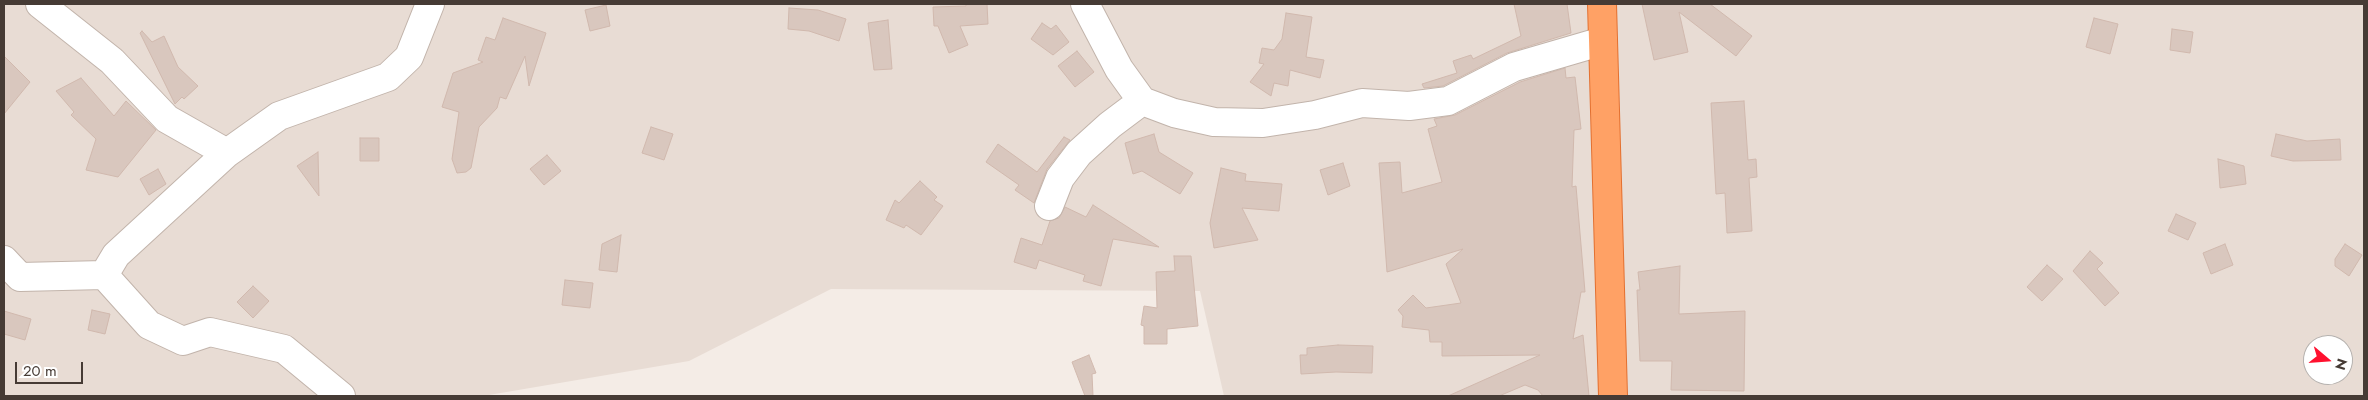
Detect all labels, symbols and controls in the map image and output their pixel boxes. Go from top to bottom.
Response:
north arrow [2303,335,2353,385]
scale bar [18,352,85,384]
text: N [2330,356,2353,373]
text: 20 m [23,360,57,382]

